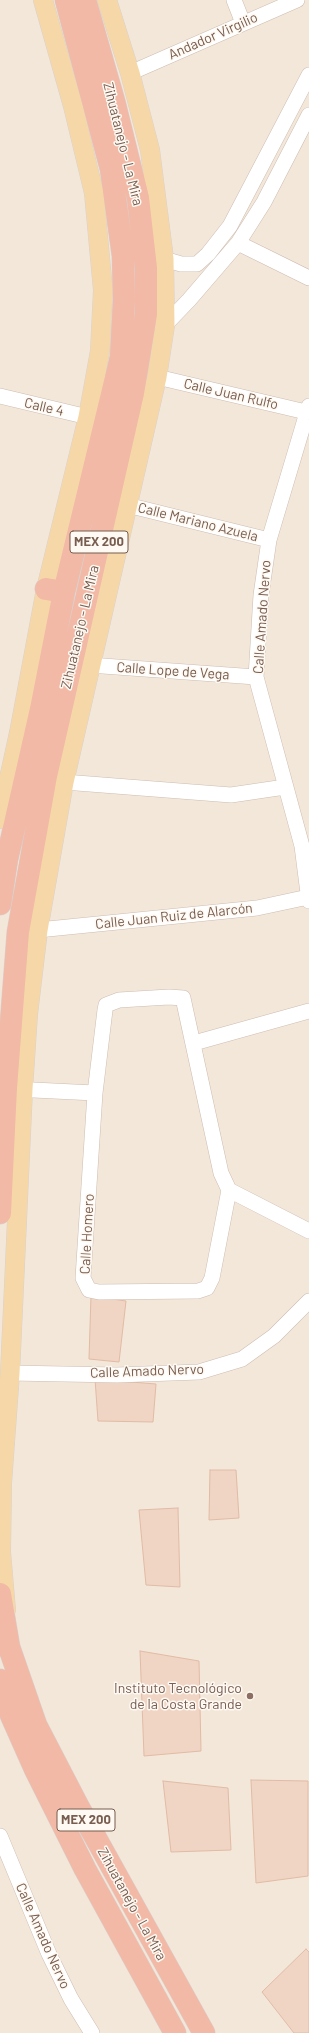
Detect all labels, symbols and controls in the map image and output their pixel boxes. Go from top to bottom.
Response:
street label: Andador Virgilio [166,9,260,63]
street label: Zihuatanejo - La Mira [100,81,146,207]
street label: Calle Juan Rulfo [182,375,280,413]
street label: Calle 4 [23,394,65,420]
street label: Calle Mariano Azuela [136,499,260,545]
road number: MEX 200 [70,531,128,553]
street label: Calle Amado Nervo [250,560,274,674]
street label: Zihuatanejo - La Mira [58,564,102,690]
street label: Calle Lope de Vega [116,659,230,683]
street label: Calle Juan Ruiz de Alarcón [95,899,253,933]
street label: Calle Homero [77,1193,97,1275]
street label: Calle Amado Nervo [90,1361,204,1381]
place label: Instituto Tecnológico de la Costa Grande [114,1680,242,1712]
marker: Instituto Tecnológico de la Costa Grande [245,1691,255,1701]
road number: MEX 200 [57,1809,115,1831]
street label: Zihuatanejo - La Mira [94,1845,170,1963]
street label: Calle Amado Nervo [12,1881,74,1991]

